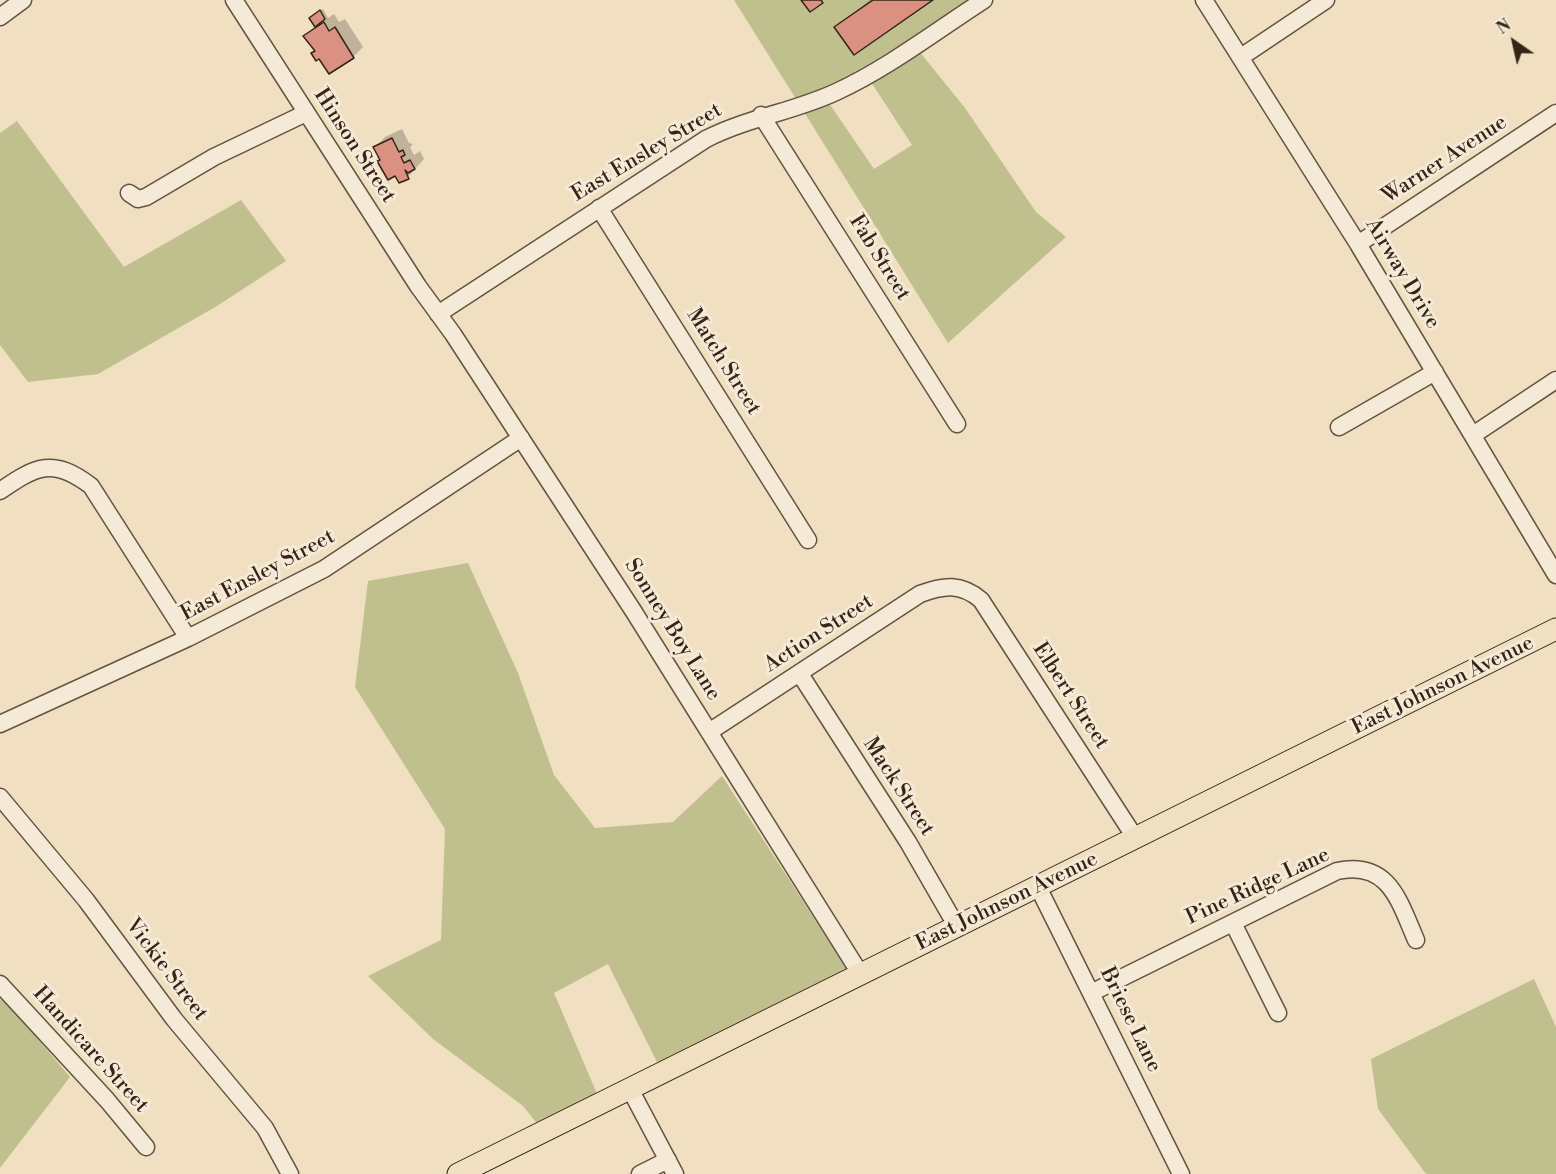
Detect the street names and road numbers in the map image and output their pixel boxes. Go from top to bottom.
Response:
street label: Hinson Street [308,84,400,208]
street label: East Ensley Street [567,98,727,208]
street label: Warner Avenue [1378,110,1512,210]
street label: Fab Street [843,210,915,306]
street label: Airway Drive [1359,214,1445,334]
street label: Match Street [680,304,766,420]
street label: East Ensley Street [177,525,339,627]
street label: Sonney Boy Lane [618,555,726,705]
street label: Action Street [760,590,878,678]
street label: East Johnson Avenue [1348,631,1538,741]
street label: Elbert Street [1026,638,1114,754]
street label: Mack Street [857,733,939,841]
street label: Pine Ridge Lane [1182,843,1334,931]
street label: East Johnson Avenue [912,847,1102,957]
street label: Vickie Street [119,914,213,1026]
street label: Briese Lane [1094,963,1166,1077]
street label: Handicare Street [27,982,153,1118]

